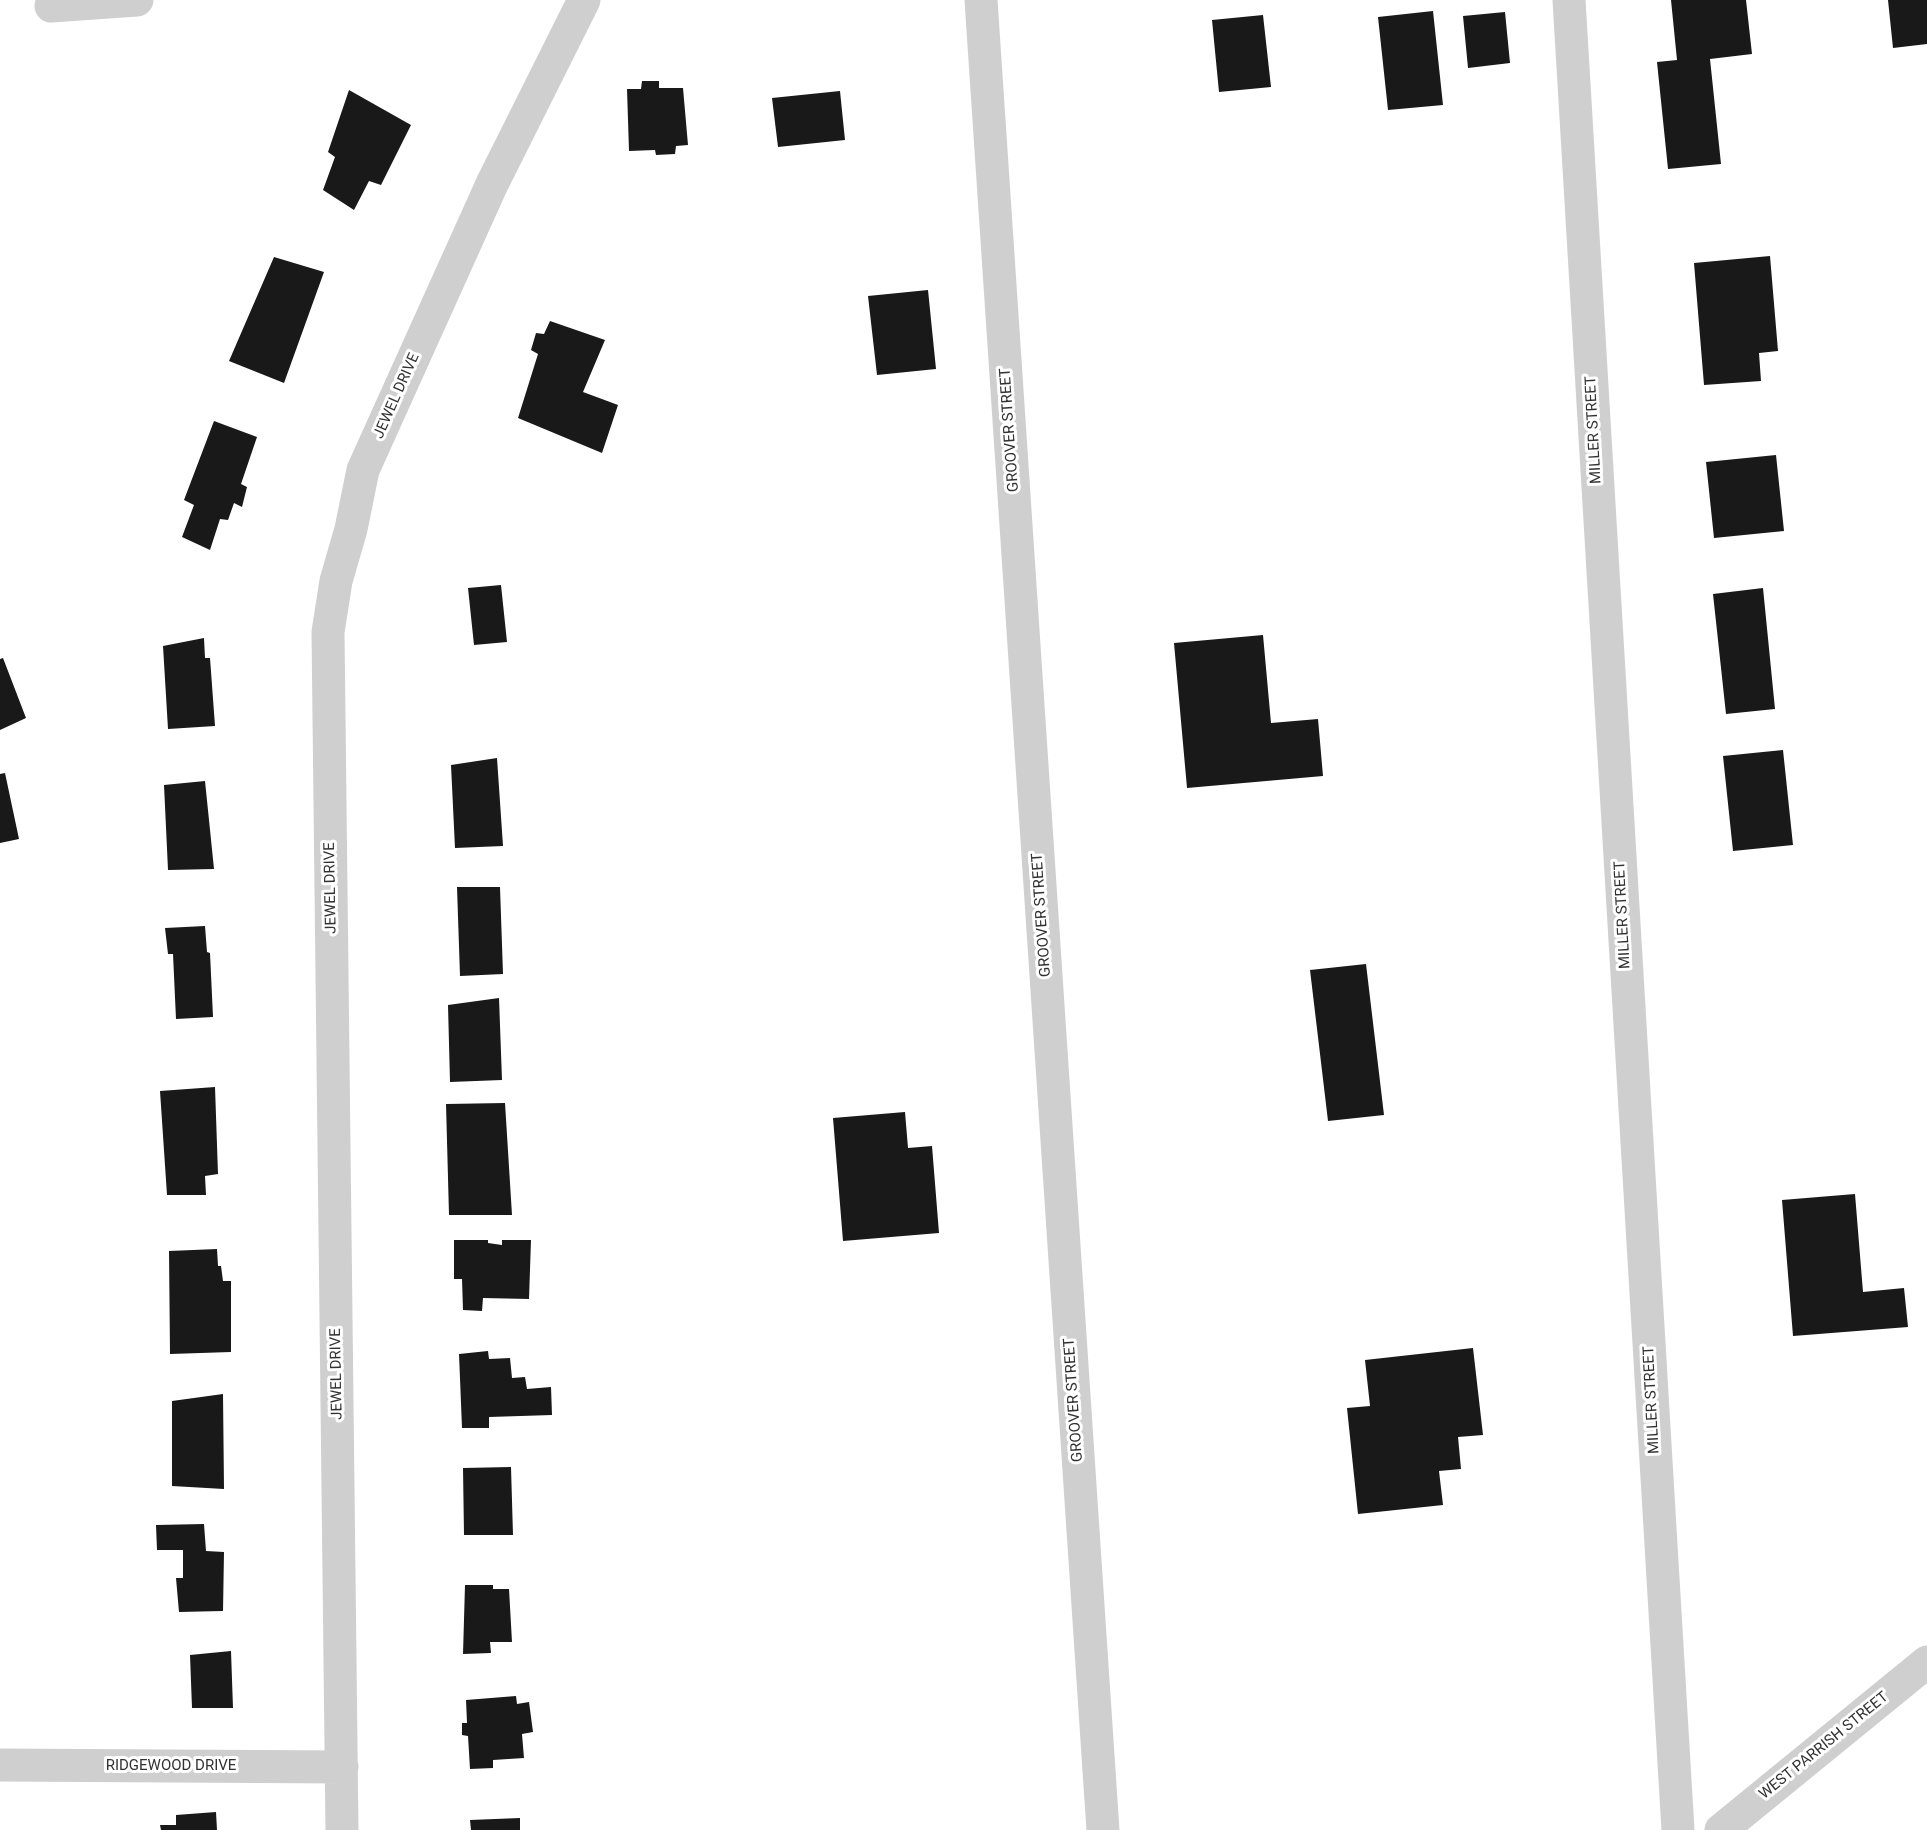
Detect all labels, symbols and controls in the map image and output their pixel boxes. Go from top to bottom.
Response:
street label: JEWEL DRIVE [370,350,424,442]
street label: GROOVER STREET [997,367,1023,493]
street label: MILLER STREET [1582,376,1606,484]
street label: JEWEL DRIVE [321,842,341,934]
street label: GROOVER STREET [1029,852,1055,978]
street label: MILLER STREET [1611,861,1635,969]
street label: JEWEL DRIVE [327,1328,347,1420]
street label: GROOVER STREET [1061,1337,1087,1463]
street label: MILLER STREET [1640,1346,1664,1454]
street label: WEST PARRISH STREET [1756,1688,1892,1804]
street label: RIDGEWOOD DRIVE [106,1757,236,1775]

